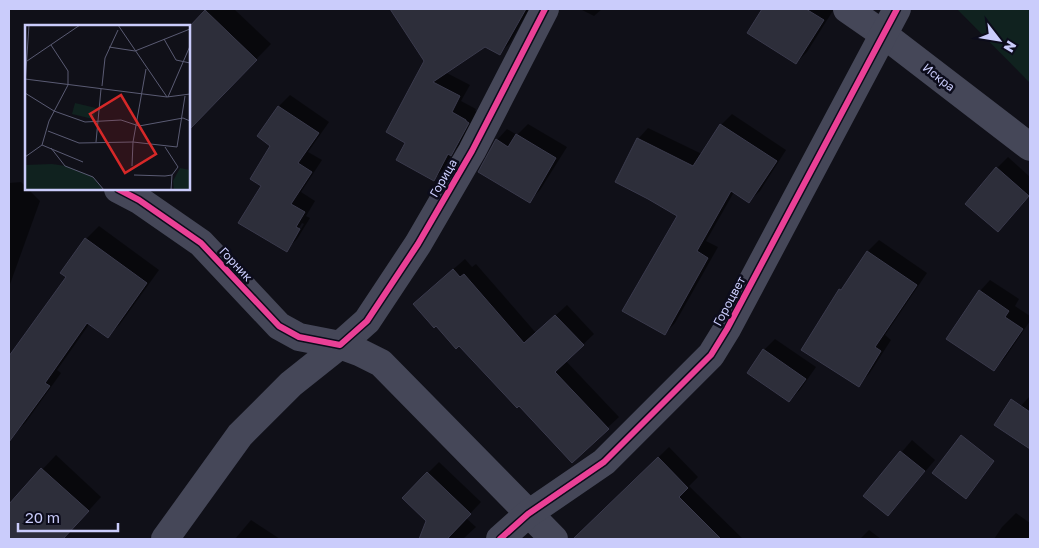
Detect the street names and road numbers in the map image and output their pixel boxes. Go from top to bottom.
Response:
street label: Искра [920,60,958,94]
street label: Горица [426,156,460,200]
street label: Горник [216,244,256,284]
street label: Гороцвет [710,273,748,328]

